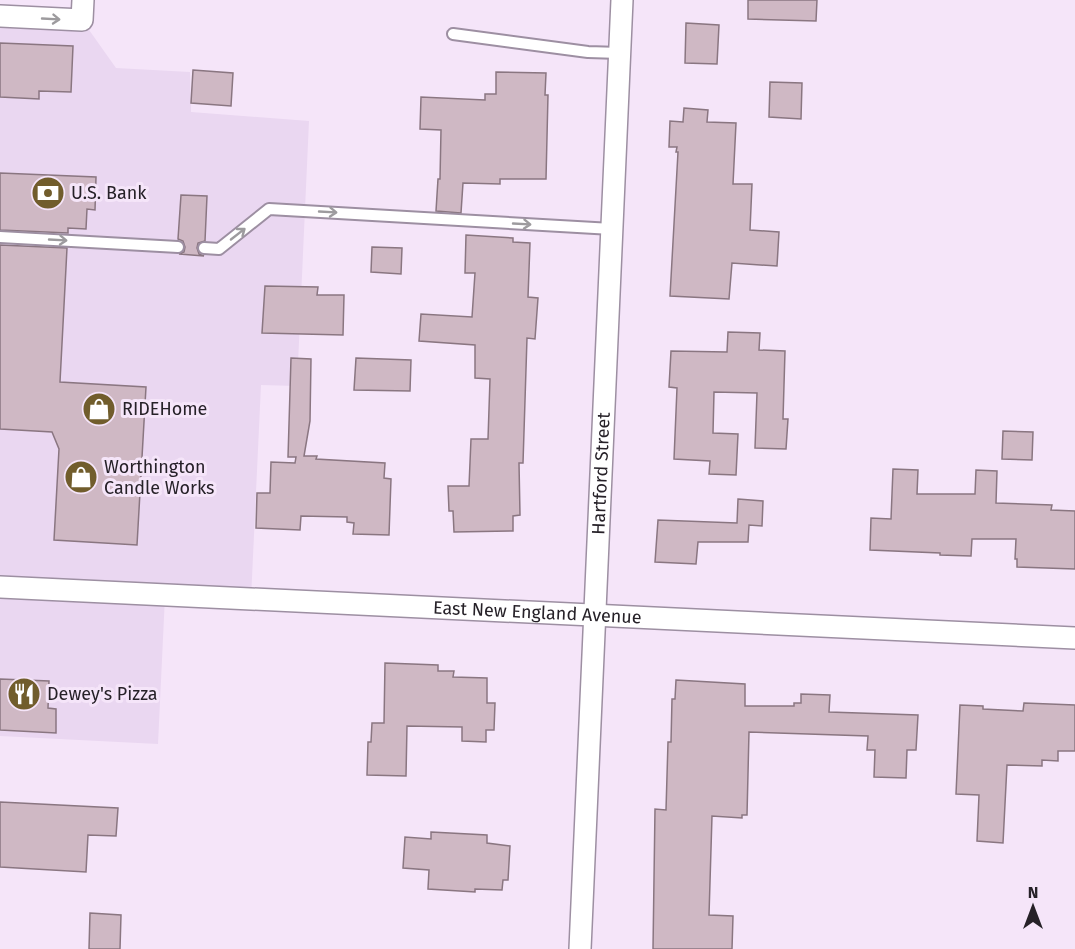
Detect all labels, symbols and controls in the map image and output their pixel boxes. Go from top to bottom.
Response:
one-way arrow [41,13,61,24]
bank icon: U.S. Bank [30,175,66,211]
place label: U.S. Bank [71,182,147,204]
one-way arrow [317,207,337,218]
one-way arrow [512,219,532,230]
one-way arrow [230,227,246,240]
one-way arrow [48,235,68,246]
shop icon: RIDEHome [81,391,117,427]
place label: RIDEHome [122,398,207,420]
street label: Hartford Street [587,411,615,535]
place label: Worthington Candle Works [104,456,214,499]
shop icon: Worthington Candle Works [63,459,99,495]
street label: East New England Avenue [433,597,642,628]
restaurant icon: Dewey's Pizza [6,676,42,712]
place label: Dewey's Pizza [47,683,158,705]
north arrow [1003,877,1063,937]
text: N [1028,883,1038,902]

